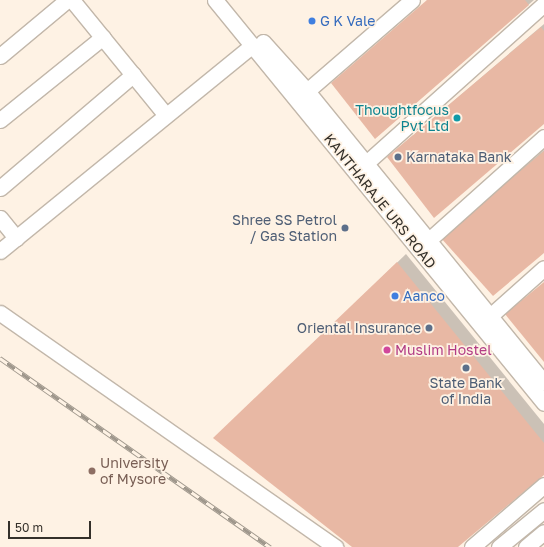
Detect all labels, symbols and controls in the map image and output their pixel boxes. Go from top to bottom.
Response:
place label: G K Vale [320,13,375,29]
marker: G K Vale [307,16,317,26]
place label: Thoughtfocus Pvt Ltd [355,102,449,134]
marker: Thoughtfocus Pvt Ltd [452,113,462,123]
street label: KANTHARAJE URS ROAD [320,130,440,272]
place label: Karnataka Bank [406,149,512,165]
marker: Karnataka Bank [393,152,403,162]
place label: Shree SS Petrol / Gas Station [232,212,337,244]
marker: Shree SS Petrol / Gas Station [340,223,350,233]
place label: Aanco [403,288,445,304]
marker: Aanco [390,291,400,301]
place label: Oriental Insurance [297,320,421,336]
marker: Oriental Insurance [424,323,434,333]
place label: Muslim Hostel [395,342,492,358]
marker: Muslim Hostel [382,345,392,355]
marker: State Bank of India [461,363,471,373]
place label: State Bank of India [429,375,503,408]
place label: University of Mysore [100,455,169,488]
marker: University of Mysore [87,466,97,476]
scale bar [10,513,93,539]
text: 50 m [15,520,43,535]

